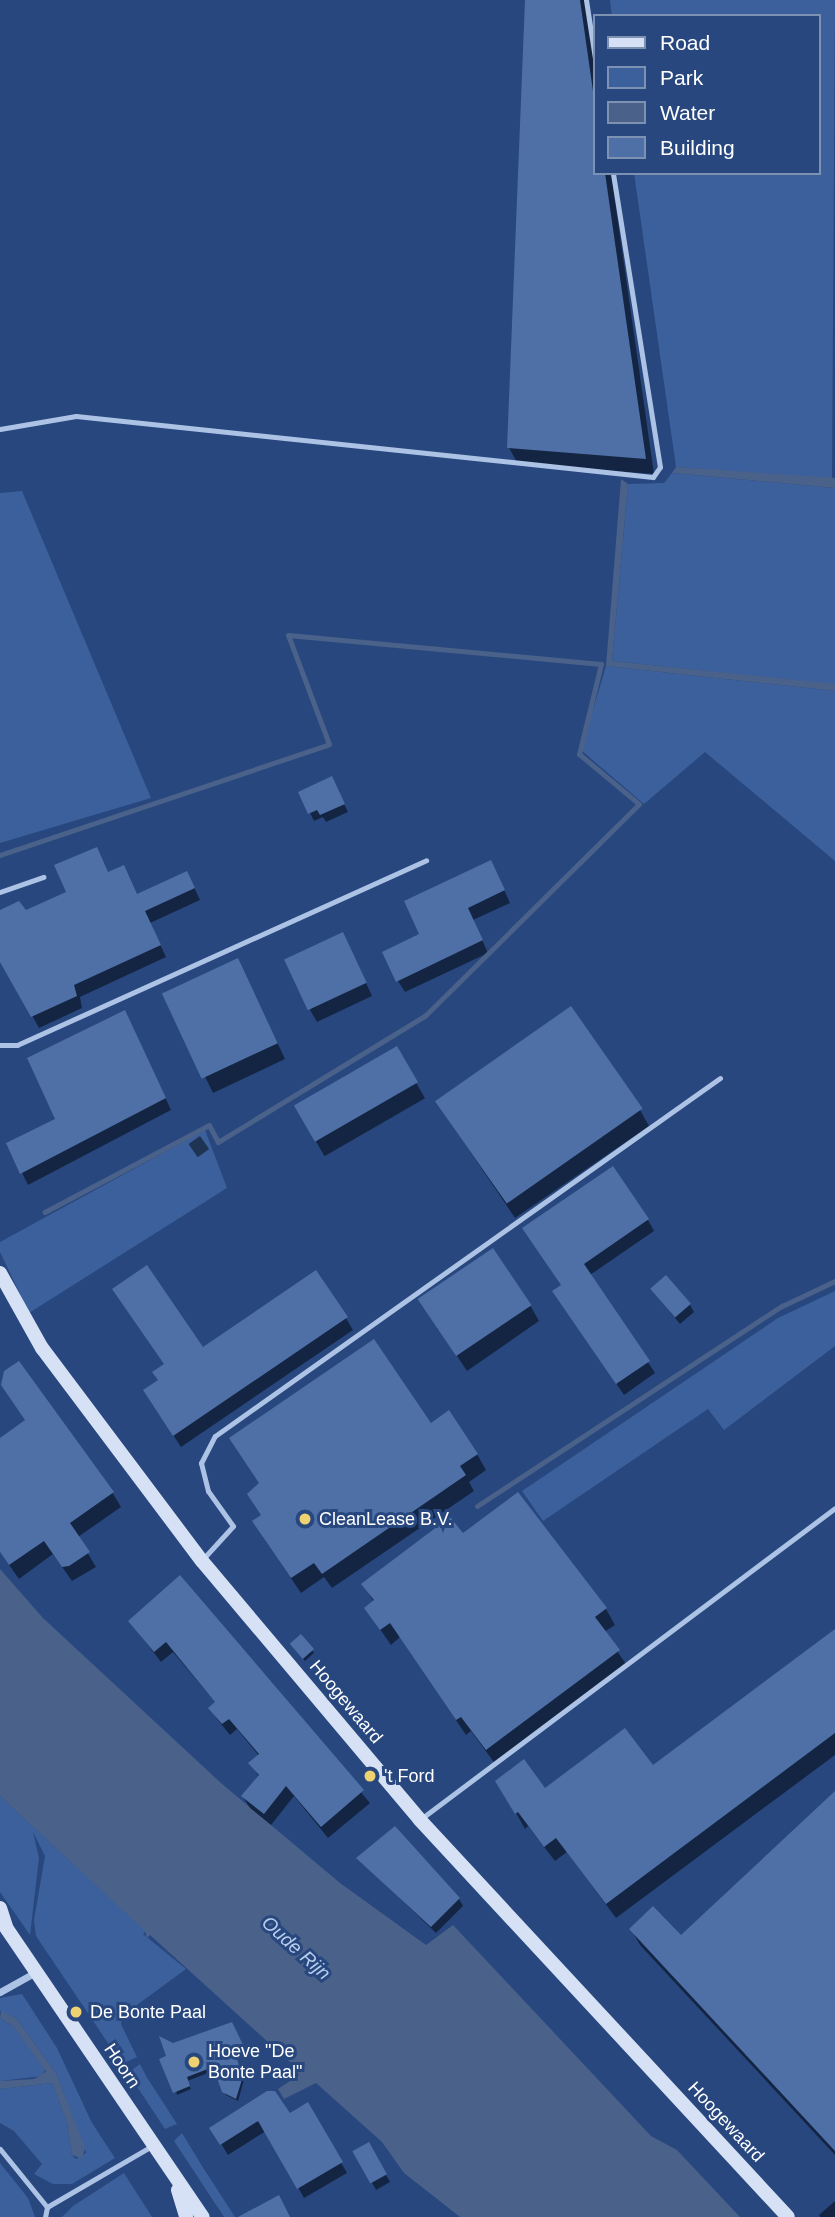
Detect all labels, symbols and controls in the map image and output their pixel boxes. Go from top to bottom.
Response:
legend [594,14,821,175]
text: Road [660,31,710,54]
text: Park [660,66,703,89]
text: Water [660,101,715,124]
text: Building [660,136,735,159]
place label: CleanLease B.V. [319,1508,452,1530]
marker: CleanLease B.V. [297,1511,313,1527]
street label: Hoogewaard [305,1656,387,1748]
place label: 't Ford [384,1765,434,1787]
marker: 't Ford [362,1768,378,1784]
water label: Oude Rijn [257,1911,335,1985]
place label: De Bonte Paal [90,2001,206,2023]
marker: De Bonte Paal [68,2004,84,2020]
street label: Hoorn [99,2040,145,2092]
place label: Hoeve "De Bonte Paal" [208,2041,302,2084]
marker: Hoeve "De Bonte Paal" [186,2054,202,2070]
street label: Hoogewaard [683,2077,769,2167]

